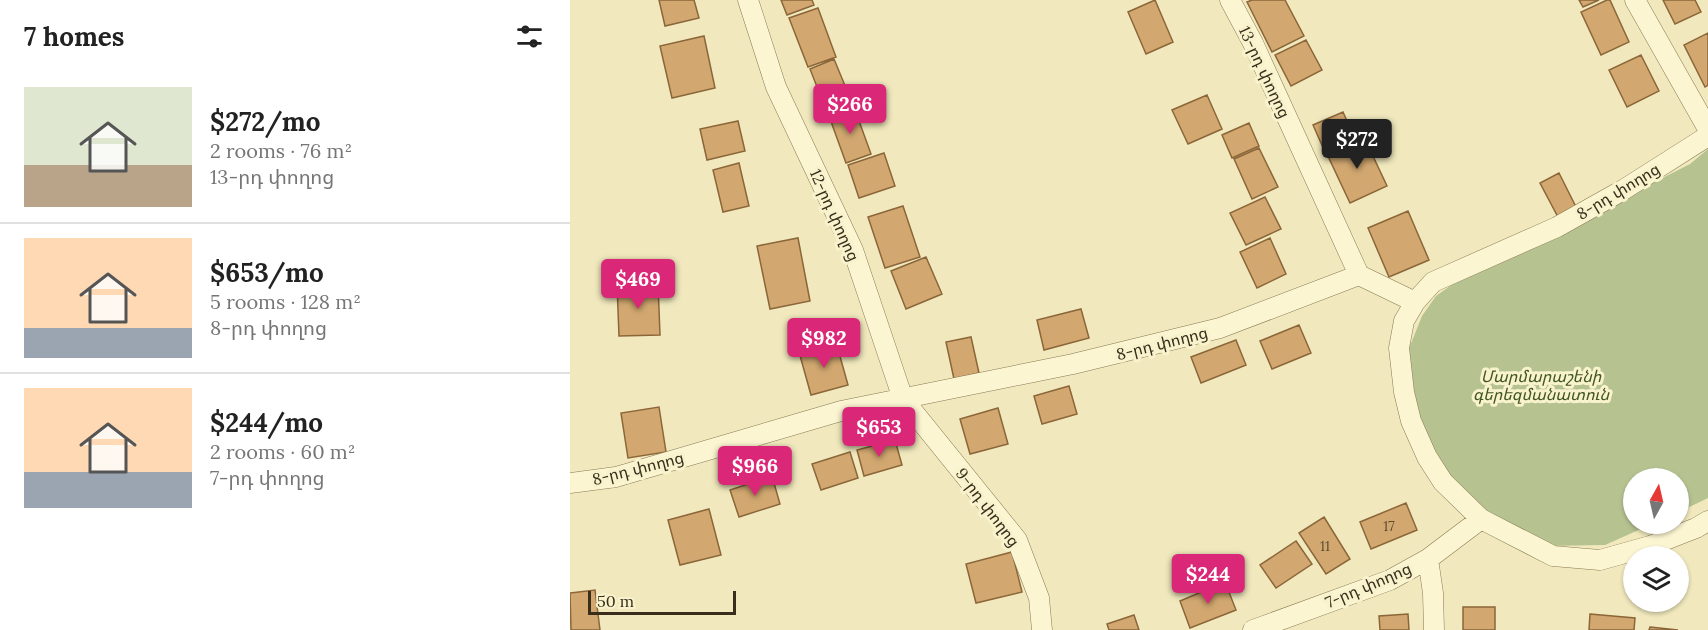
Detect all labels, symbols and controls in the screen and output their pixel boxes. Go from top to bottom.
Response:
text: 7 homes [24,20,124,53]
icon: filters [513,20,546,53]
street label: 13-րդ փողոց [1235,23,1295,121]
pin: $266 [814,84,886,135]
text: $266 [827,91,873,116]
text: $272/mo [210,105,320,138]
icon: home [72,111,144,183]
pin: $272 [1321,119,1393,170]
text: $272 [1336,126,1378,151]
text: 2 rooms · 76 m² [210,138,352,163]
street label: 8-րդ փողոց [1573,158,1663,224]
text: 13-րդ փողոց [210,164,334,189]
street label: 12-րդ փողոց [806,166,864,264]
text: $653/mo [210,256,324,289]
pin: $469 [602,259,674,310]
icon: home [72,262,144,334]
text: $469 [615,266,661,291]
text: 5 rooms · 128 m² [210,289,361,314]
text: 8-րդ փողոց [210,315,327,340]
pin: $982 [788,318,860,369]
street label: 8-րդ փողոց [1114,322,1210,364]
text: $982 [801,325,847,350]
park label: Մարմարաշենի գերեզմանատուն [1473,366,1610,404]
text: $244/mo [210,406,323,439]
pin: $653 [843,407,915,458]
icon: home [72,412,144,484]
text: $653 [856,414,902,439]
text: 2 rooms · 60 m² [210,439,355,464]
pin: $966 [719,446,791,497]
street label: 8-րդ փողոց [590,447,686,489]
text: $966 [732,453,778,478]
street label: 9-րդ փողոց [952,464,1024,550]
text: 7-րդ փողոց [210,465,325,490]
north arrow [1623,468,1689,534]
map controls [1623,468,1689,612]
house number: 17 [1383,517,1395,535]
house number: 11 [1320,537,1330,555]
button: layers [1623,546,1689,612]
pin: $244 [1172,554,1244,605]
street label: 7-րդ փողոց [1322,558,1414,612]
text: $244 [1186,561,1230,586]
scale bar [588,588,736,616]
text: 50 m [597,591,634,611]

